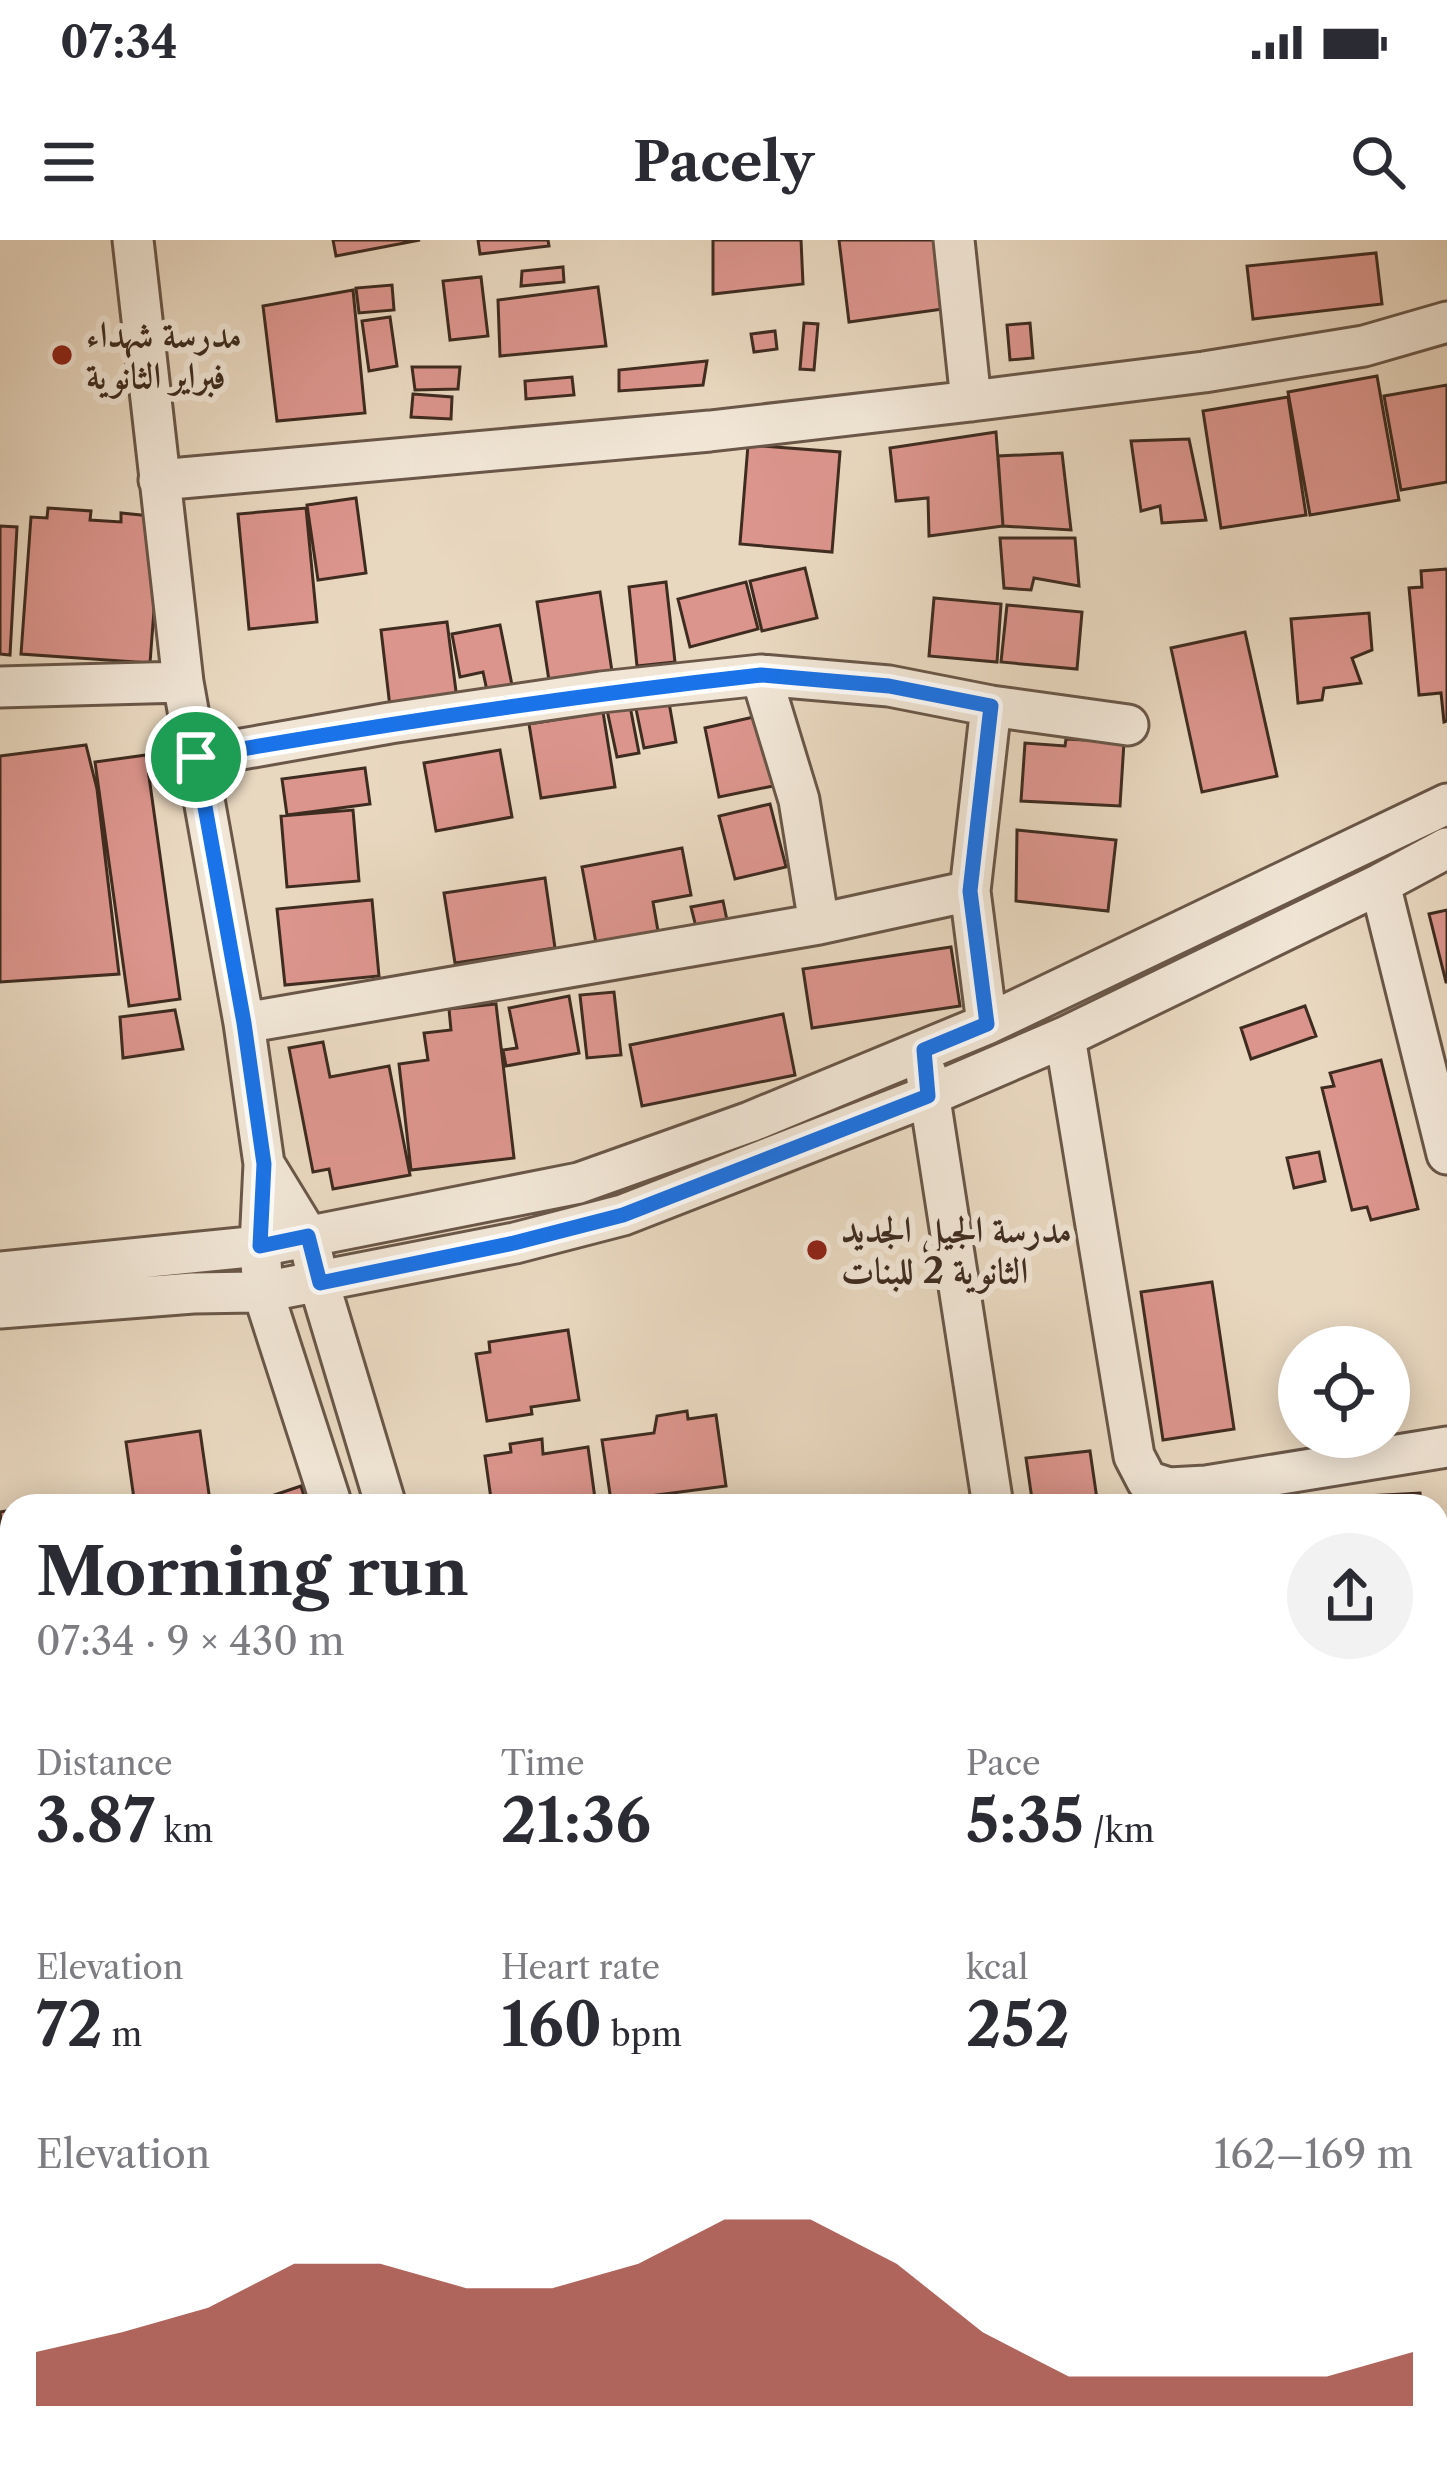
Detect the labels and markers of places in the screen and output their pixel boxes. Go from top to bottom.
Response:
place label: مدرسة شهداء فبراير الثانوية [86,312,242,399]
marker: مدرسة شهداء فبراير الثانوية [49,342,75,368]
pin [145,706,247,808]
place label: مدرسة الجيل الجديد الثانوية 2 للبنات [841,1207,1072,1294]
marker: مدرسة الجيل الجديد الثانوية 2 للبنات [804,1237,830,1263]

